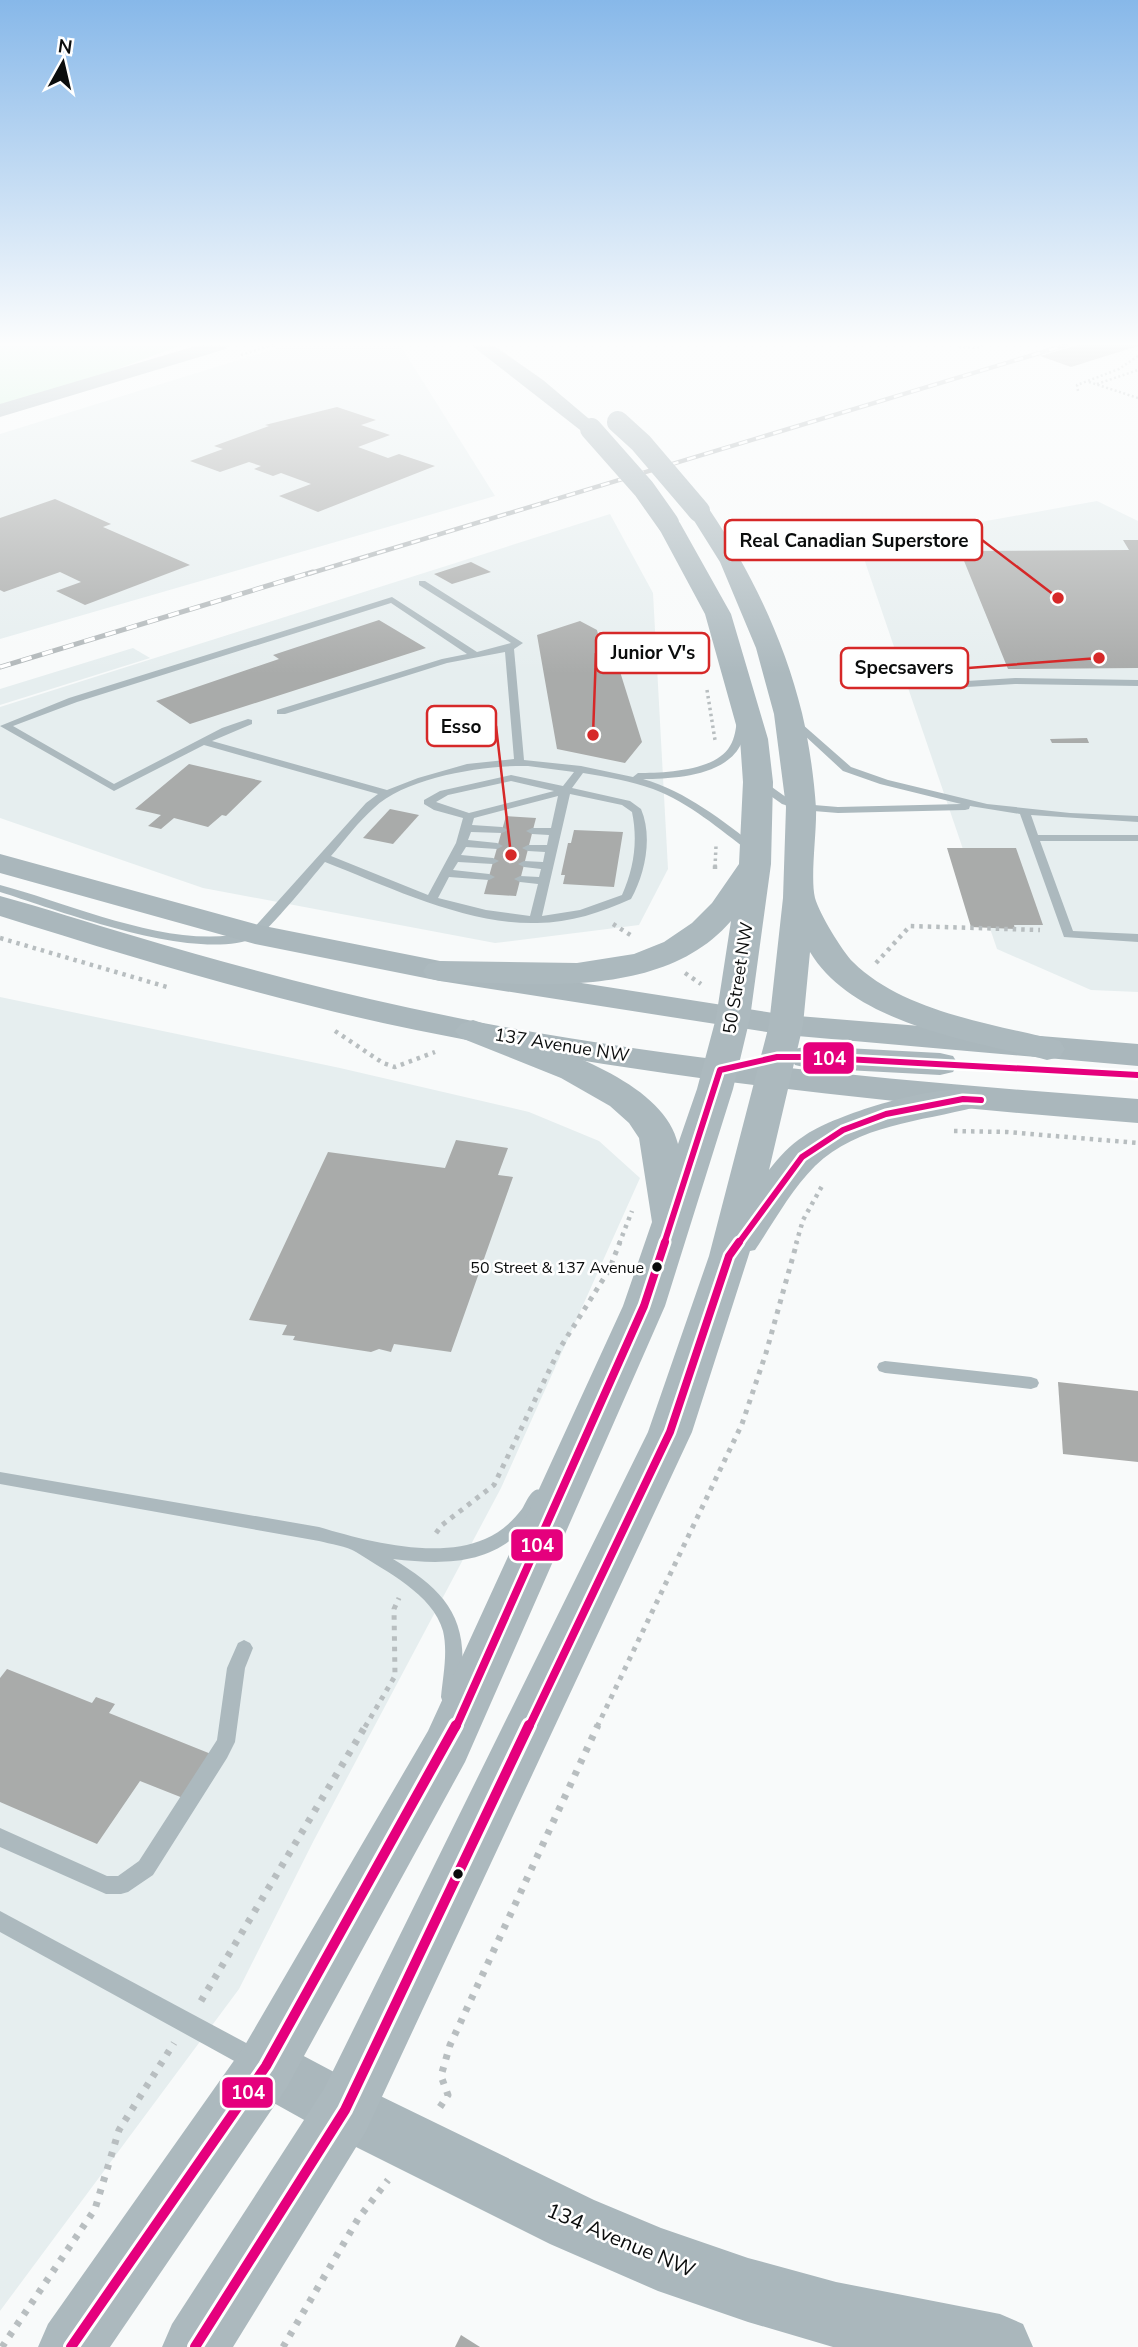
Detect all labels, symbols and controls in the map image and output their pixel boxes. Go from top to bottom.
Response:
north arrow [28,28,98,98]
text: N [56,33,74,61]
callout: Real Canadian Superstore [725,520,982,560]
text: Real Canadian Superstore [740,528,968,554]
callout: Junior V's [596,633,709,673]
text: Junior V's [610,640,695,666]
callout: Specsavers [841,648,968,688]
text: Specsavers [855,655,953,681]
callout: Esso [427,706,496,746]
text: Esso [441,714,481,740]
street label: 50 Street NW [717,920,759,1036]
street label: 137 Avenue NW [493,1023,631,1068]
line badge: 104 [802,1041,855,1075]
text: 104 [812,1046,846,1072]
place label: 50 Street & 137 Avenue [470,1257,644,1279]
marker: 50 Street & 137 Avenue [650,1260,664,1274]
line badge: 104 [510,1528,564,1562]
text: 104 [520,1533,554,1559]
unlabelled marker [451,1867,465,1881]
line badge: 104 [221,2076,274,2109]
text: 104 [231,2080,265,2106]
street label: 134 Avenue NW [542,2196,700,2284]

